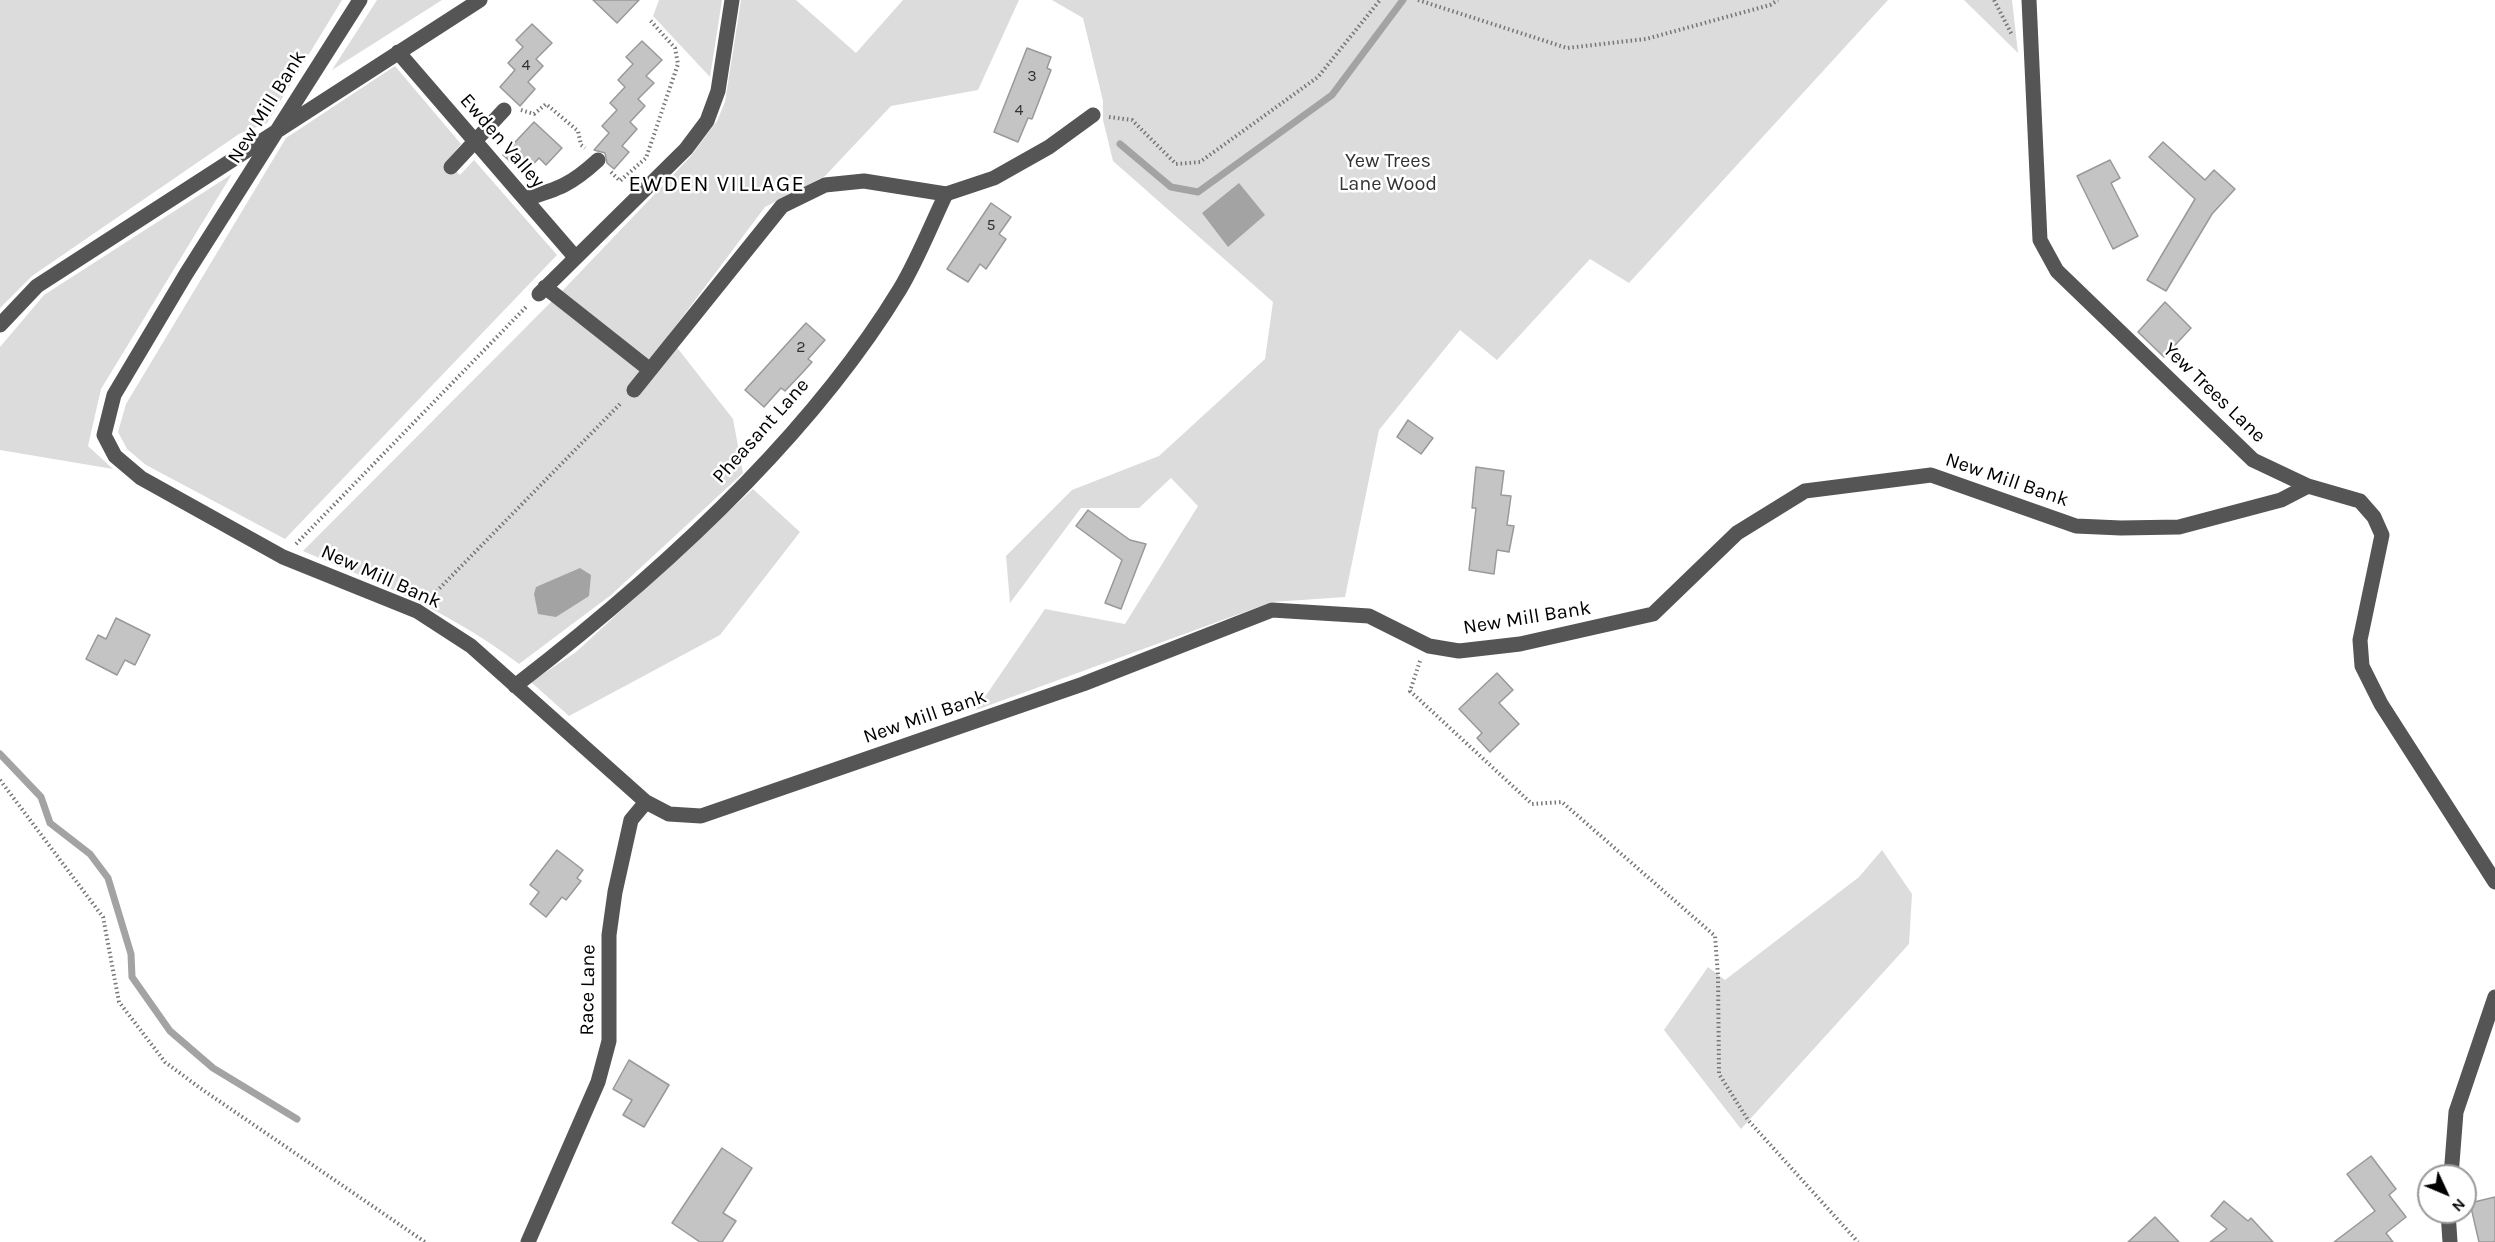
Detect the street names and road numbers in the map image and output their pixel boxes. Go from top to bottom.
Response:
street label: New Mill Bank [223,46,311,168]
street label: Ewden Valley [455,89,549,193]
street label: Yew Trees Lane [2158,338,2270,448]
street label: Pheasant Lane [708,374,814,488]
street label: New Mill Bank [1942,448,2072,512]
street label: New Mill Bank [317,540,445,614]
street label: New Mill Bank [1462,596,1592,640]
street label: New Mill Bank [860,685,990,749]
street label: Race Lane [575,944,601,1036]

